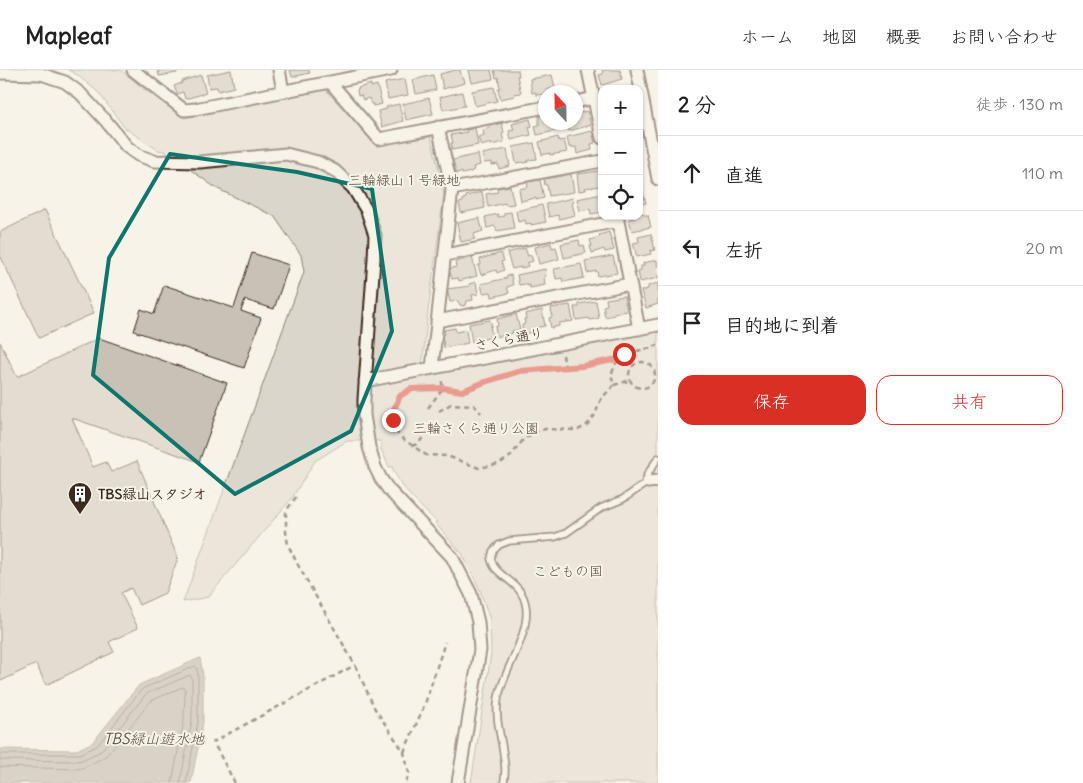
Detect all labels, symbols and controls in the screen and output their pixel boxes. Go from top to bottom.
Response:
text: Mapleaf [25,20,112,50]
text: ホーム [741,25,794,48]
text: 地図 [822,25,858,48]
text: 概要 [886,25,922,48]
text: お問い合わせ [950,25,1058,48]
north arrow [538,85,583,130]
map controls [598,85,643,220]
button: + [598,85,643,130]
text: 2 分 [678,91,716,118]
text: 徒歩 · 130 m [976,94,1063,114]
button: − [598,130,643,175]
icon: ahead [678,159,706,187]
text: 直進 [725,163,763,187]
text: 110 m [1022,163,1063,183]
park label: 三輪緑山１号緑地 [348,171,460,189]
button: locate [598,175,643,220]
icon: left [678,234,706,262]
text: 左折 [725,238,763,262]
text: 20 m [1026,238,1063,258]
icon: arrive [678,309,706,337]
text: 目的地に到着 [725,313,839,337]
street label: さくら通り [473,323,545,355]
route start [613,343,636,366]
button: 保存 [678,375,866,425]
button: 共有 [876,375,1063,425]
route end [382,409,405,432]
park label: 三輪さくら通り公園 [413,419,539,437]
building icon: TBS緑山スタジオ [67,481,93,515]
place label: TBS緑山スタジオ [98,485,207,503]
park label: こどもの国 [533,562,603,580]
water label: TBS緑山遊水地 [103,729,206,748]

